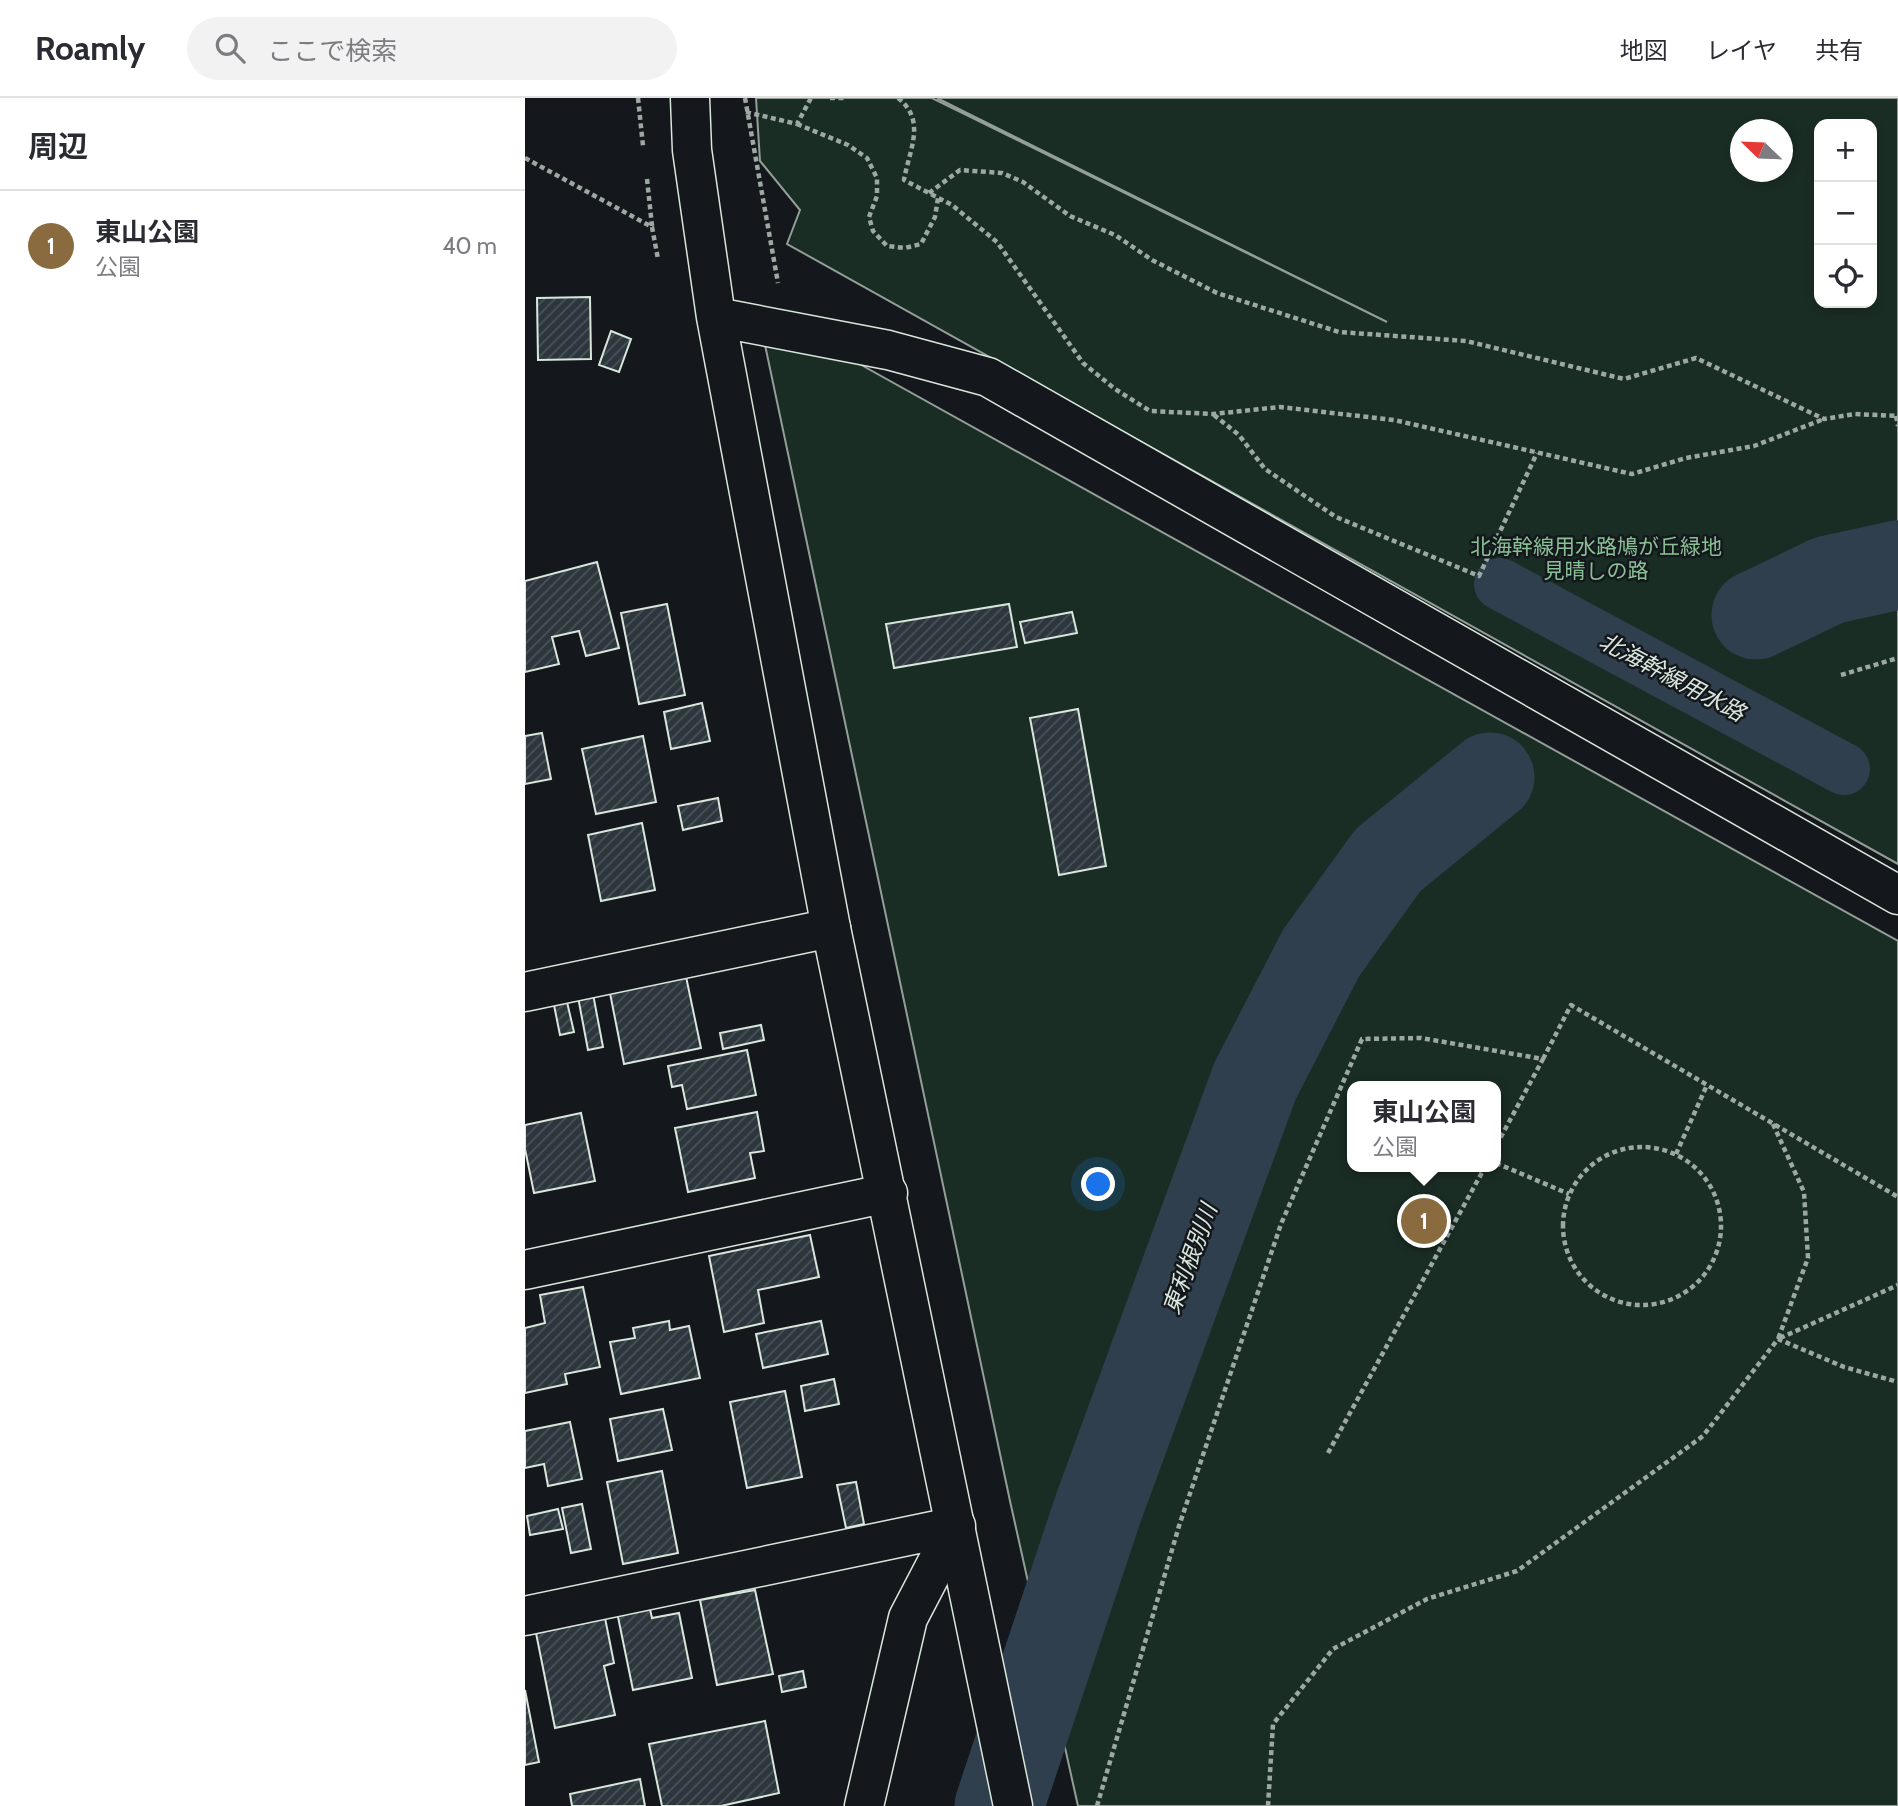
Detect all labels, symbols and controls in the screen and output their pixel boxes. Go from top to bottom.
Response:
search box [187,17,677,80]
text: Roamly [35,28,145,68]
icon: search [211,29,249,67]
text: ここで検索 [267,35,397,67]
text: 地図 [1620,36,1668,65]
text: レイヤ [1706,36,1777,65]
text: 共有 [1815,36,1863,65]
north arrow [1730,119,1793,182]
map controls [1814,119,1877,308]
button: + [1814,119,1877,182]
text: 周辺 [28,128,88,165]
button: − [1814,182,1877,245]
text: 東山公園 [95,216,199,248]
text: 1 [47,232,55,260]
text: 40 m [442,232,497,260]
button: locate [1814,245,1877,308]
text: 公園 [95,253,141,281]
park label: 北海幹線用水路鳩が丘緑地 見晴しの路 [1470,534,1722,583]
water label: 北海幹線用水路 [1594,627,1751,728]
popup [1347,1081,1501,1172]
text: 東山公園 [1372,1096,1476,1128]
text: 公園 [1372,1133,1418,1161]
your location [1081,1167,1115,1201]
pin: 1 [1401,1195,1447,1247]
water label: 東利根別川 [1157,1197,1224,1318]

